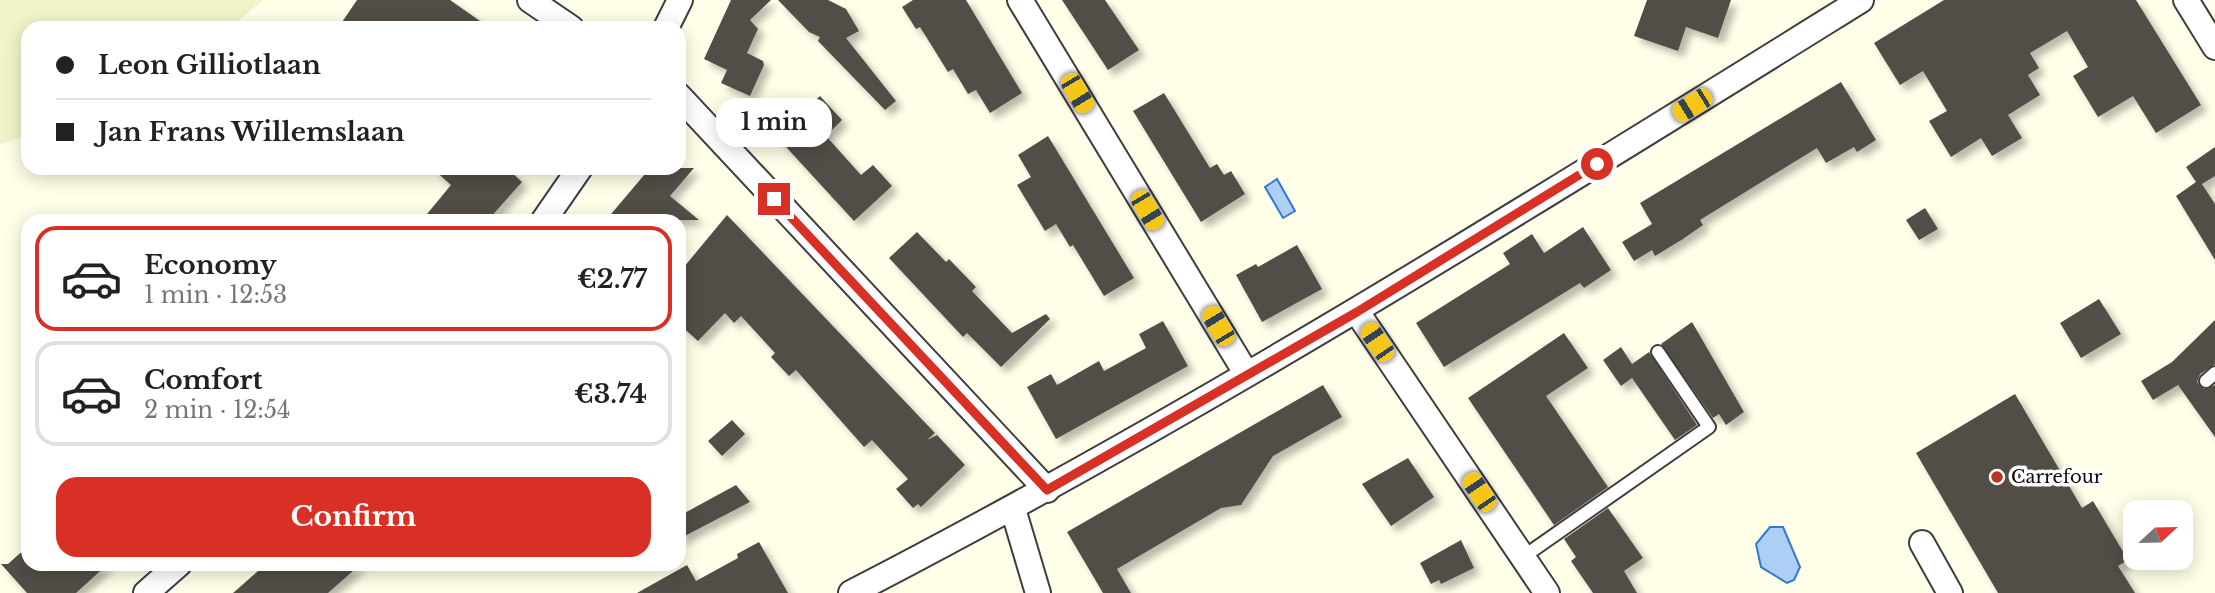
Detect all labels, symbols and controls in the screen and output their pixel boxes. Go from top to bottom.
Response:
text: Leon Gilliotlaan [98,49,321,81]
car [1058,70,1097,116]
car [1669,85,1716,125]
callout: 1 min [716,97,832,146]
text: 1 min [741,108,807,136]
text: Jan Frans Willemslaan [98,116,405,148]
route start [1581,148,1613,180]
route end [758,183,790,215]
car [1128,187,1167,233]
icon: car [60,247,123,310]
text: Economy [144,249,277,281]
text: €2.77 [577,263,647,295]
text: 1 min · 12:53 [144,281,287,309]
car [1199,303,1238,349]
car [1357,319,1398,365]
icon: car [60,362,123,425]
text: Comfort [144,364,262,396]
text: €3.74 [574,378,647,410]
text: 2 min · 12:54 [144,396,290,424]
place label: Carrefour [2011,466,2103,488]
car [1459,469,1500,515]
marker: Carrefour [1989,469,2005,485]
button: Confirm [56,477,651,557]
north arrow [2123,500,2193,570]
map controls [2123,500,2193,570]

